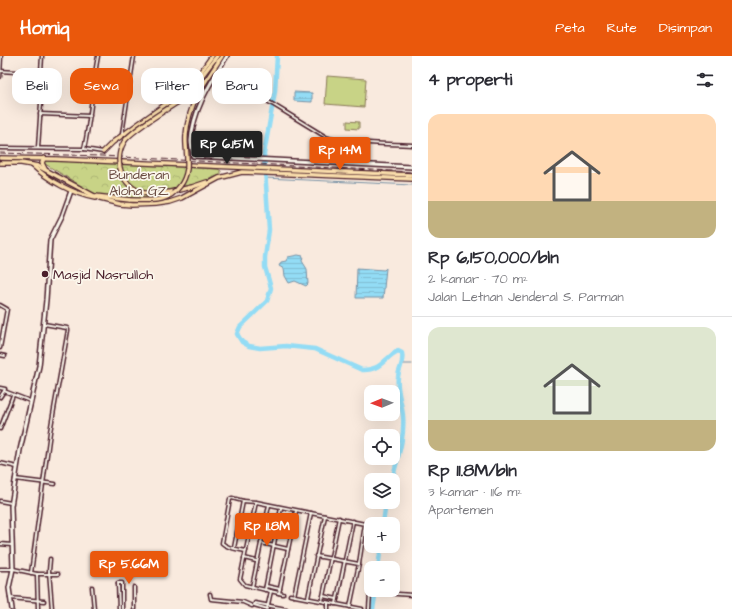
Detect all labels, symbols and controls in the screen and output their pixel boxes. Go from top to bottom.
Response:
text: Homiq [20,15,70,42]
text: Peta [555,18,585,38]
text: Rute [607,18,637,38]
text: Disimpan [659,18,712,38]
chip: Beli [12,68,62,104]
chip: Sewa [70,68,133,104]
chip: Filter [141,68,204,104]
chip: Baru [212,68,272,104]
text: 4 properti [428,68,512,92]
icon: filters [694,69,716,91]
pin: Rp 6.15M [186,131,268,165]
text: Rp 6.15M [200,135,254,153]
pin: Rp 14M [307,137,373,171]
icon: home [536,140,608,212]
text: Rp 14M [319,141,361,159]
park label: Bunderan Aloha GZ [109,165,169,201]
text: Rp 6,150,000/bln [428,246,559,270]
place label: Masjid Nasrulloh [53,265,153,285]
marker: Masjid Nasrulloh [40,269,50,279]
text: 2 kamar · 70 m² [428,270,528,288]
text: Jalan Letnan Jenderal S. Parman [428,288,624,306]
icon: home [536,353,608,425]
north arrow [364,385,400,421]
map controls [364,385,400,597]
button: locate [364,429,400,465]
text: Rp 11.8M/bln [428,459,517,483]
button: layers [364,473,400,509]
text: 3 kamar · 116 m² [428,483,522,501]
text: Apartemen [428,501,493,519]
pin: Rp 11.8M [226,513,308,547]
text: Rp 11.8M [244,517,290,535]
button: + [364,517,400,553]
pin: Rp 5.66M [88,551,170,585]
text: Rp 5.66M [99,555,159,573]
button: − [364,561,400,597]

